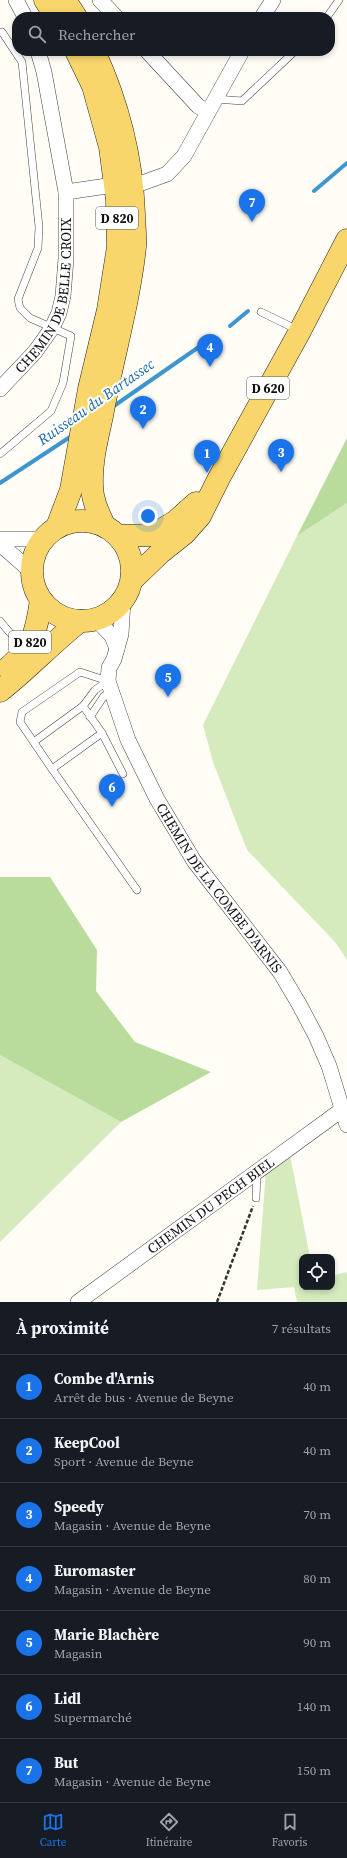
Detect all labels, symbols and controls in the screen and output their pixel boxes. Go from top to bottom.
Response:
search box [12,12,335,56]
icon: search [26,23,48,45]
text: Rechercher [58,24,135,45]
pin: 7 [239,189,265,222]
road number: D 820 [96,207,138,229]
street label: CHEMIN DE BELLE CROIX [10,218,76,377]
pin: 4 [197,334,223,367]
water label: Ruisseau du Bartassec [32,353,159,450]
road number: D 620 [247,377,289,399]
pin: 2 [130,396,156,429]
pin: 3 [268,439,294,472]
pin: 1 [194,440,220,473]
your location [138,506,158,526]
road number: D 820 [9,631,51,653]
pin: 5 [155,664,181,697]
pin: 6 [99,774,125,807]
street label: CHEMIN DE LA COMBE D'ARNIS [151,799,287,977]
street label: CHEMIN DU PECH BIEL [143,1152,278,1259]
map controls [299,1254,335,1290]
button: locate [299,1254,335,1290]
text: À proximité [16,1316,109,1340]
text: 7 résultats [272,1320,331,1337]
text: Combe d'Arnis [54,1368,154,1389]
text: 1 [25,1378,33,1395]
text: 40 m [303,1378,331,1395]
text: Arrêt de bus · Avenue de Beyne [54,1389,234,1406]
text: KeepCool [54,1432,120,1453]
text: 2 [25,1442,33,1459]
text: 40 m [303,1442,331,1459]
text: Sport · Avenue de Beyne [54,1453,194,1470]
text: Speedy [54,1496,104,1517]
text: 3 [25,1506,33,1523]
text: 70 m [303,1506,331,1523]
text: Magasin · Avenue de Beyne [54,1517,211,1534]
text: Euromaster [54,1560,135,1581]
text: 4 [25,1570,33,1587]
text: 80 m [303,1570,331,1587]
text: Magasin · Avenue de Beyne [54,1581,211,1598]
text: Marie Blachère [54,1624,159,1645]
text: 5 [25,1634,33,1651]
text: 90 m [303,1634,331,1651]
text: Magasin [54,1645,102,1662]
text: Lidl [54,1688,81,1709]
text: 6 [25,1698,33,1715]
text: 140 m [297,1698,331,1715]
text: Supermarché [54,1709,132,1726]
text: But [54,1752,78,1773]
text: 7 [25,1762,33,1779]
text: 150 m [297,1762,331,1779]
text: Magasin · Avenue de Beyne [54,1773,211,1790]
tab: Carte [40,1811,66,1850]
tab: Itinéraire [146,1811,192,1850]
tab: Favoris [272,1811,307,1850]

